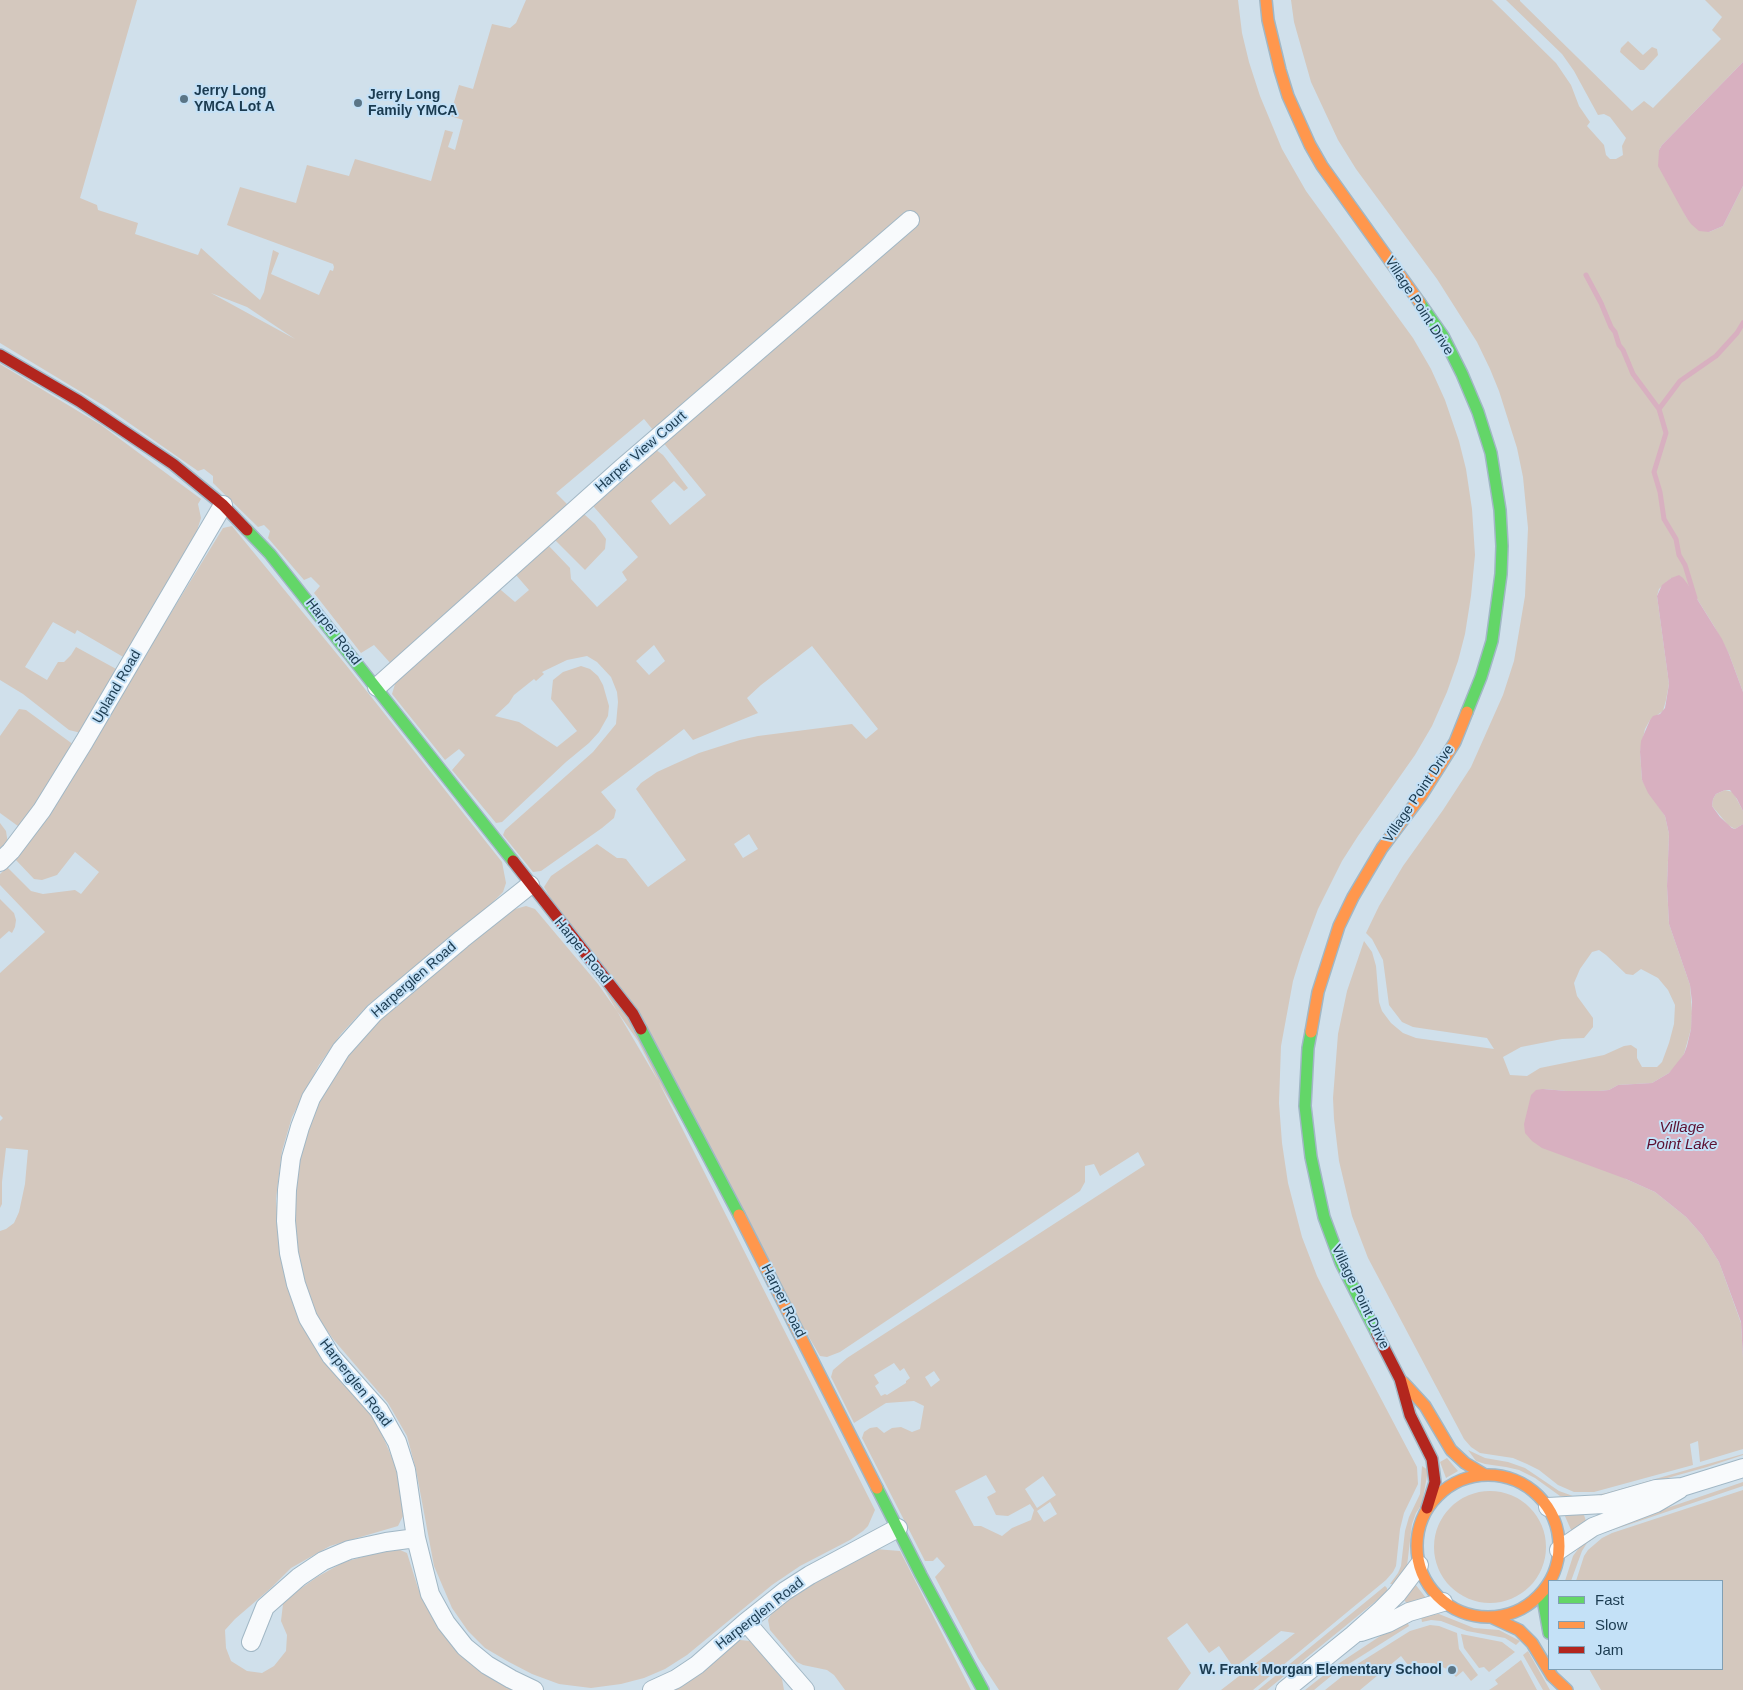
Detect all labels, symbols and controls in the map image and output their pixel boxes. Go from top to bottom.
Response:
place label: Jerry Long YMCA Lot A [194,83,275,115]
place label: Jerry Long Family YMCA [368,87,457,120]
marker: Jerry Long YMCA Lot A [178,93,190,105]
marker: Jerry Long Family YMCA [352,97,364,109]
street label: Village Point Drive [1381,254,1457,358]
street label: Harper View Court [592,408,690,496]
street label: Harper Road [302,595,364,669]
street label: Upland Road [89,647,145,727]
street label: Village Point Drive [1380,742,1458,846]
street label: Harper Road [550,915,614,987]
street label: Harperglen Road [368,939,460,1021]
water label: Village Point Lake [1647,1119,1717,1154]
street label: Village Point Drive [1327,1242,1393,1352]
street label: Harper Road [757,1261,809,1341]
street label: Harperglen Road [316,1336,394,1430]
street label: Harperglen Road [713,1575,807,1653]
legend [1548,1580,1723,1670]
text: Fast [1595,1591,1624,1608]
text: Slow [1595,1616,1628,1633]
text: Jam [1595,1641,1623,1658]
place label: W. Frank Morgan Elementary School [1199,1662,1442,1678]
marker: W. Frank Morgan Elementary School [1446,1664,1458,1676]

